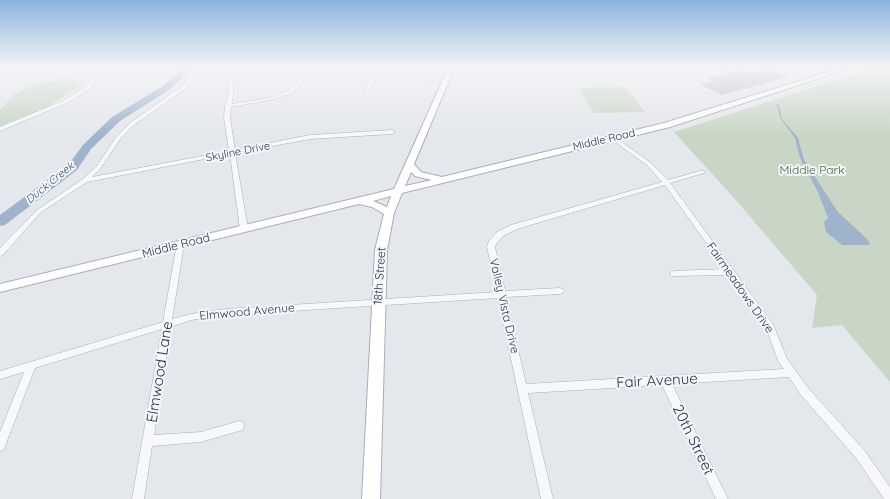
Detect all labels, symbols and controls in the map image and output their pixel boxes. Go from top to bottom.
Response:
street label: Middle Road [571,126,637,154]
street label: Skyline Drive [205,139,271,165]
water label: Duck Creek [23,160,77,206]
park label: Middle Park [779,163,845,177]
street label: Middle Road [141,231,211,261]
street label: Fairmeadows Drive [703,240,777,336]
street label: 18th Street [371,247,389,305]
street label: Valley Vista Drive [486,257,522,355]
street label: Elmwood Avenue [199,301,295,323]
street label: Elmwood Lane [143,320,177,424]
street label: Fair Avenue [616,370,698,392]
street label: 20th Street [668,402,718,478]

